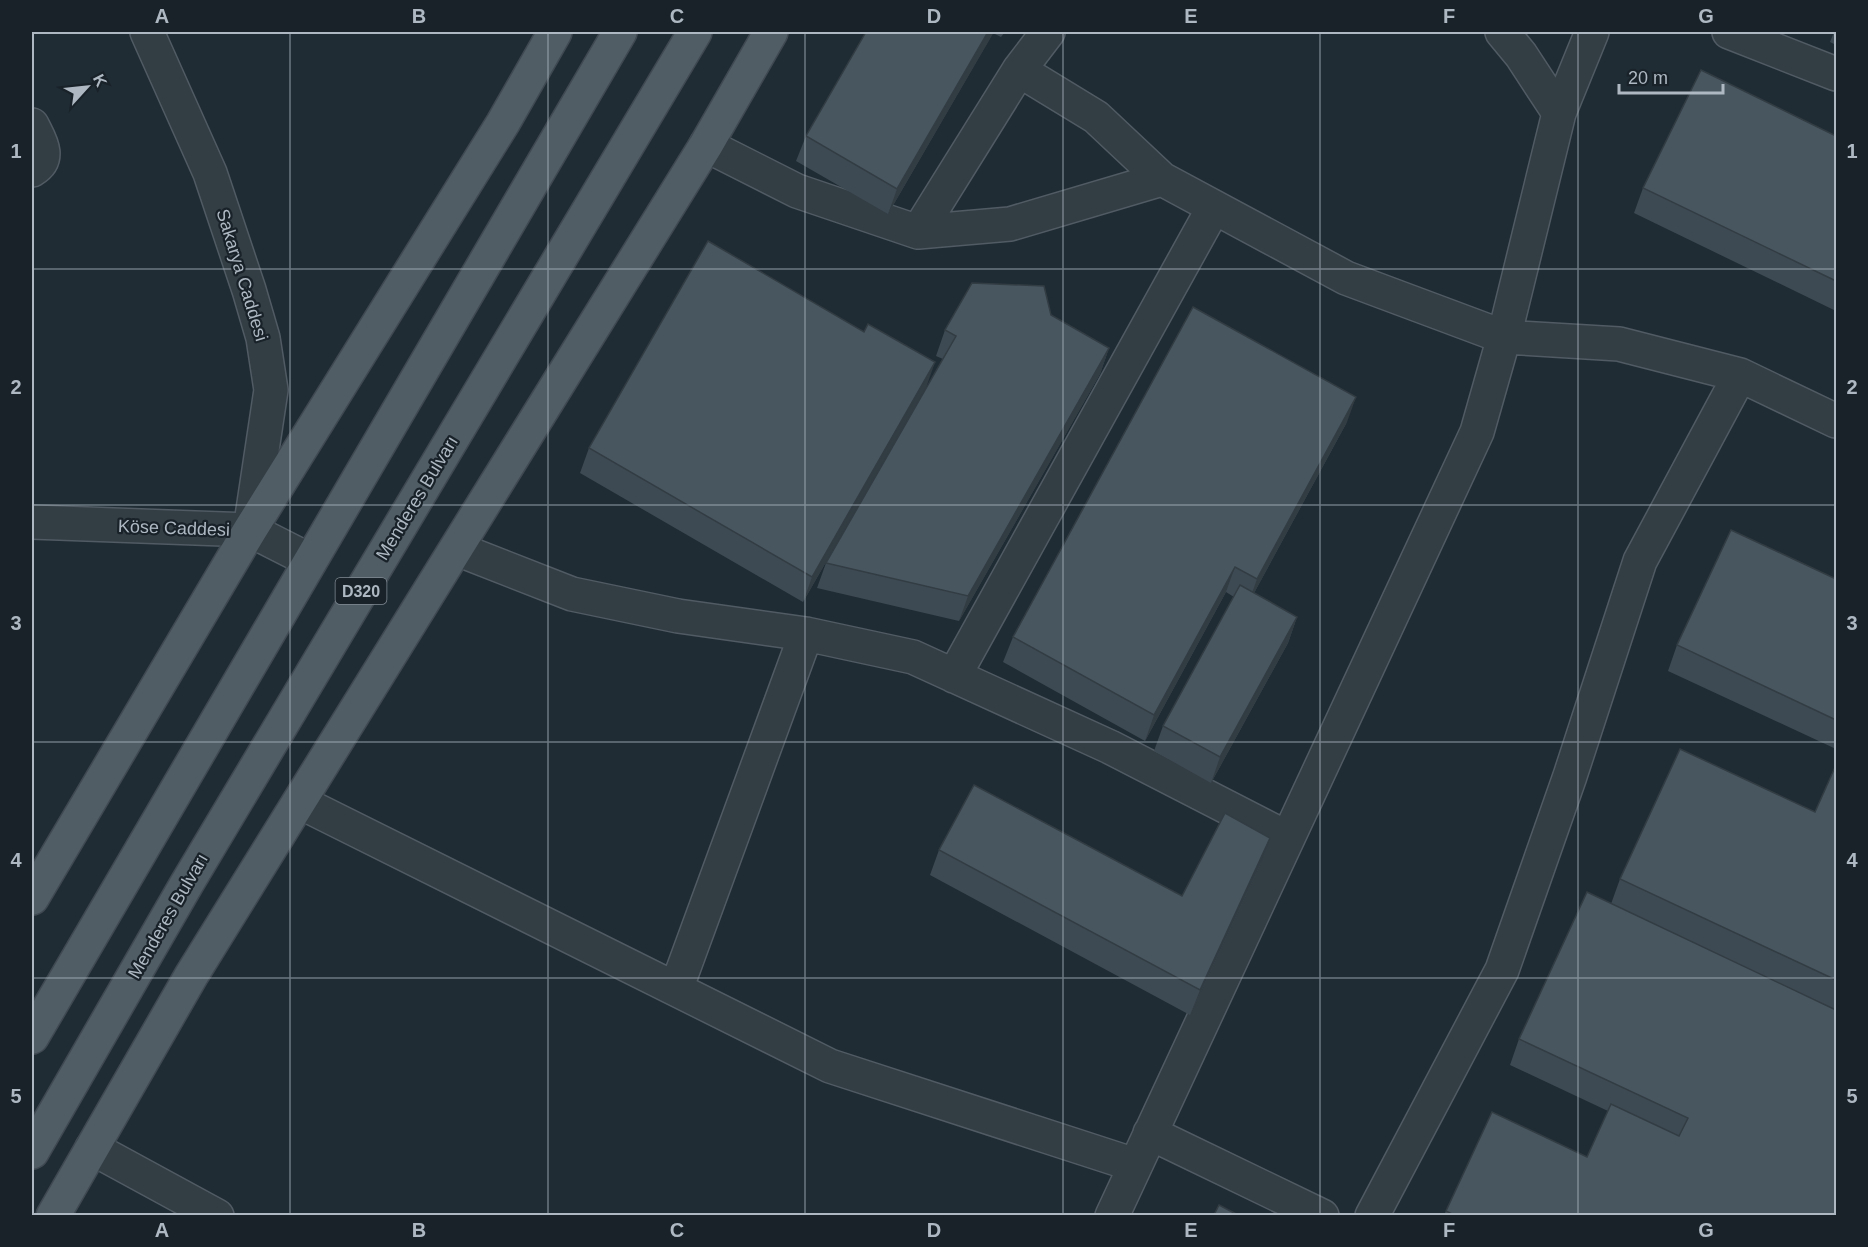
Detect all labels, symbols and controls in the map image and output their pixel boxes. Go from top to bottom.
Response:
text: A [155,5,169,27]
text: B [412,5,426,27]
text: C [670,5,684,27]
text: D [927,5,941,27]
text: E [1184,5,1198,27]
text: F [1443,5,1455,27]
text: G [1698,5,1714,27]
north arrow [57,57,117,117]
scale bar [1619,57,1722,95]
text: 20 m [1628,68,1668,88]
text: K [90,71,110,90]
text: 1 [10,140,22,162]
text: 1 [1846,140,1858,162]
street label: Sakarya Caddesi [212,207,272,343]
text: 2 [10,376,22,398]
text: 2 [1846,376,1858,398]
street label: Menderes Bulvarı [372,432,462,564]
street label: Köse Caddesi [118,516,230,540]
road number: D320 [336,578,386,604]
text: 3 [10,612,22,634]
text: 3 [1846,612,1858,634]
text: 4 [10,849,22,871]
text: 4 [1846,849,1858,871]
street label: Menderes Bulvarı [124,850,212,982]
text: 5 [10,1085,22,1107]
text: 5 [1846,1085,1858,1107]
text: A [155,1219,169,1241]
text: B [412,1219,426,1241]
text: C [670,1219,684,1241]
text: D [927,1219,941,1241]
text: E [1184,1219,1198,1241]
text: F [1443,1219,1455,1241]
text: G [1698,1219,1714,1241]

